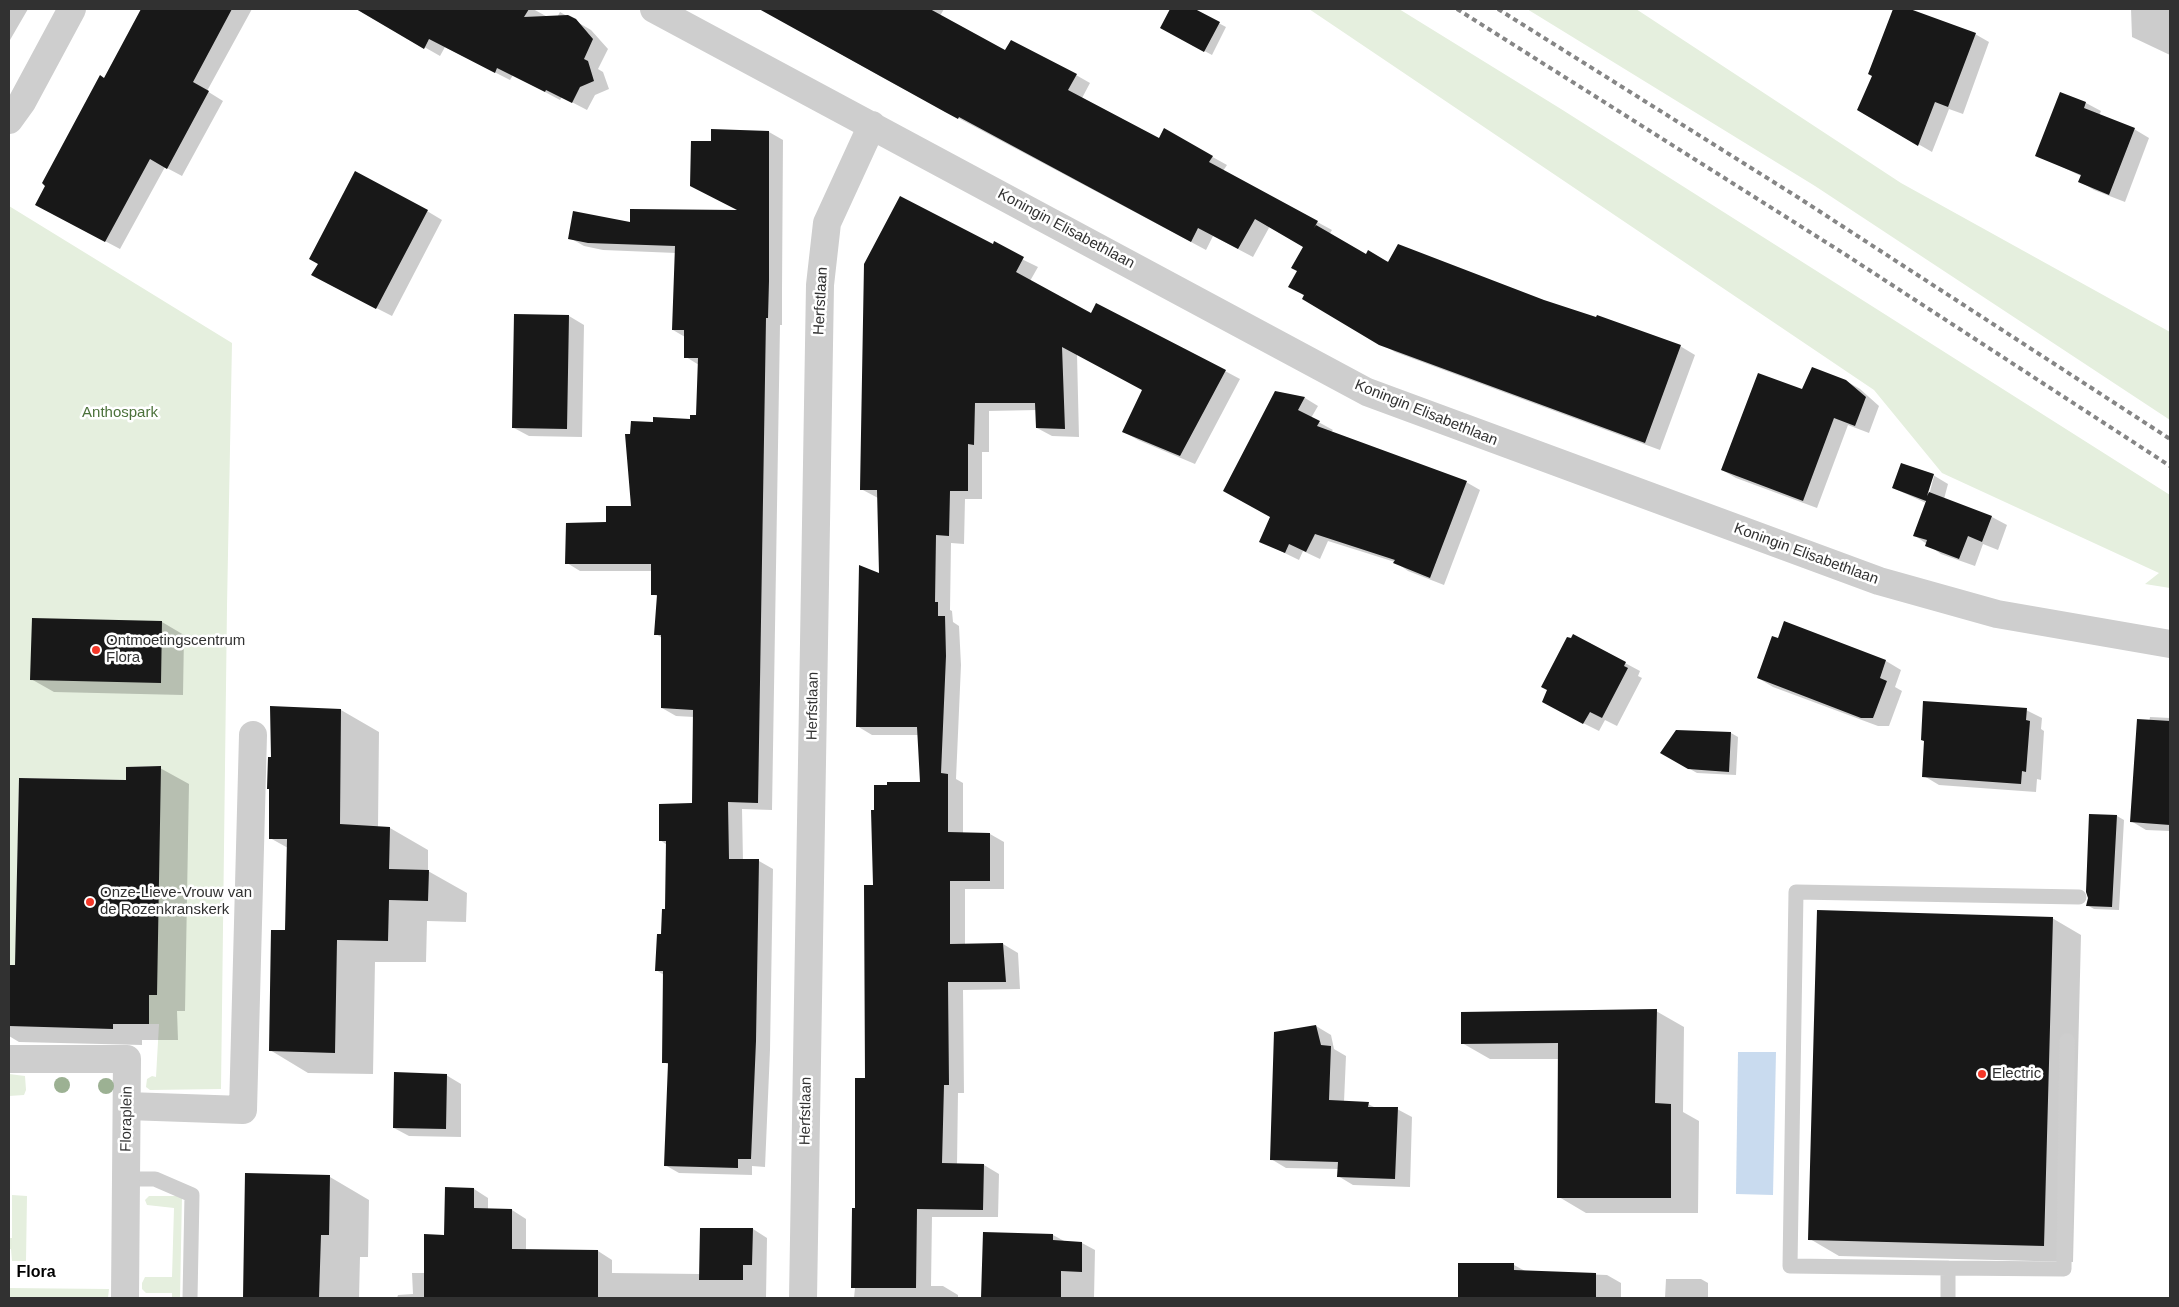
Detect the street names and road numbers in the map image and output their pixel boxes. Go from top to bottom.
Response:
street label: Koningin Elisabethlaan [994,185,1138,273]
street label: Herfstlaan [810,266,832,336]
street label: Koningin Elisabethlaan [1352,376,1500,450]
street label: Koningin Elisabethlaan [1731,519,1881,589]
street label: Herfstlaan [803,672,823,740]
street label: Herfstlaan [796,1077,816,1145]
street label: Floraplein [117,1086,137,1152]

